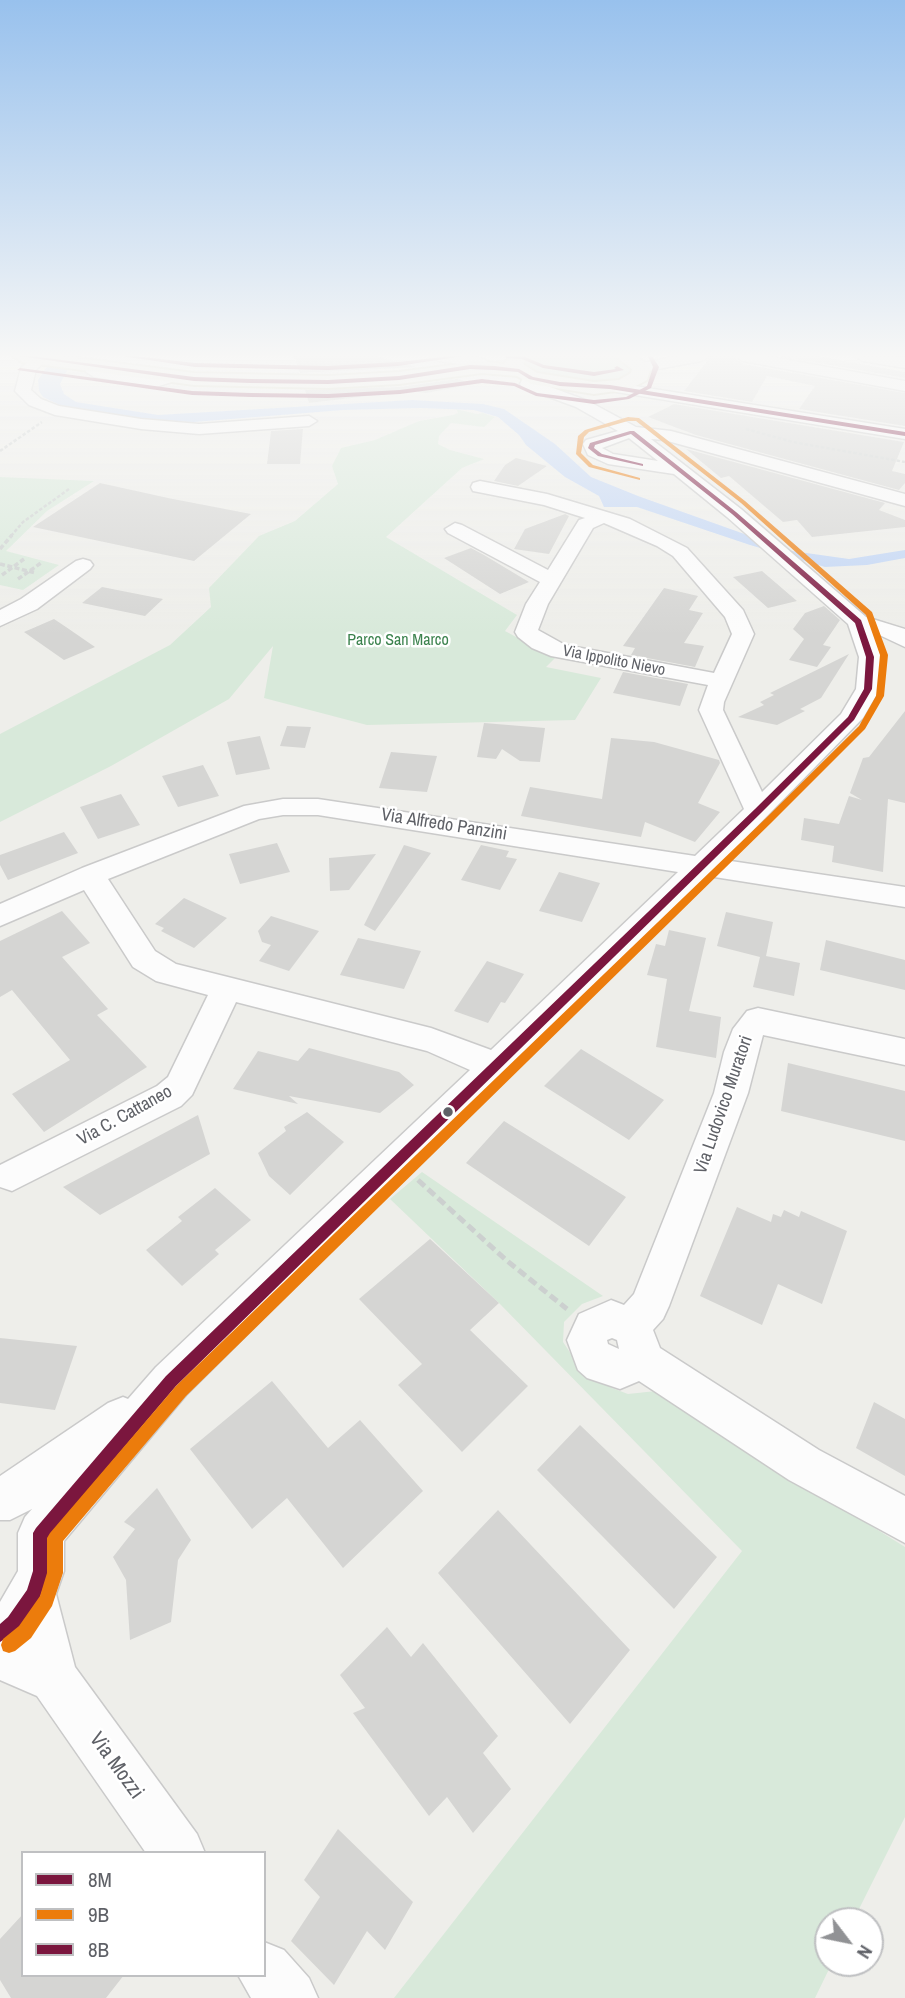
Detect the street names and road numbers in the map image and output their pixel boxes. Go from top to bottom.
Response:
street label: Via Ippolito Nievo [561,642,667,680]
street label: Via Alfredo Panzini [380,804,508,846]
street label: Via Ludovico Muratori [690,1033,758,1177]
street label: Via C. Cattaneo [74,1081,176,1151]
street label: Via Mozzi [83,1728,149,1804]

